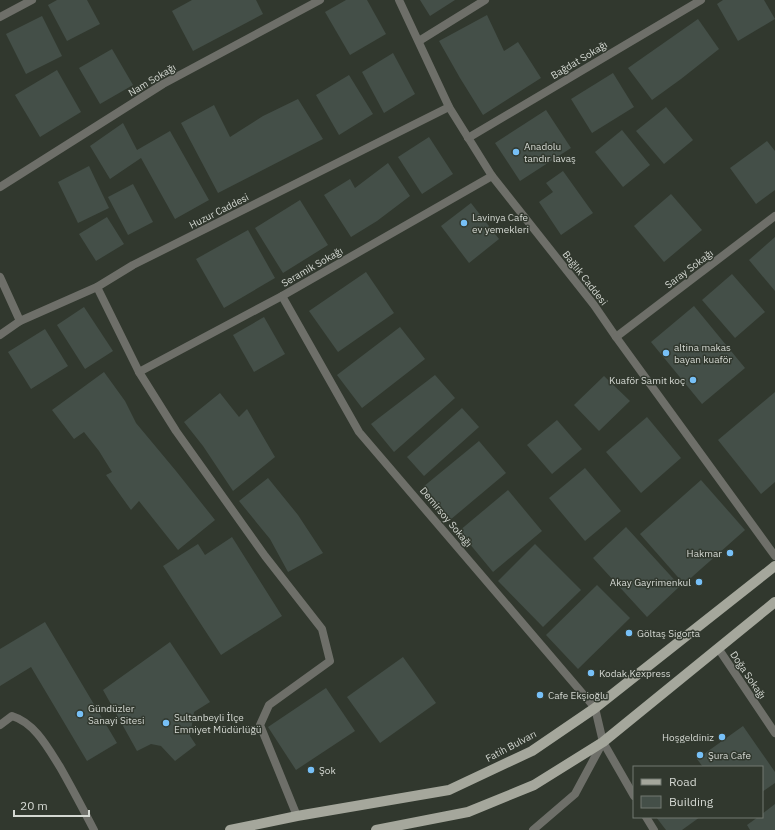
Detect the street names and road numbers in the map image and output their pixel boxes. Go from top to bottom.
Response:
street label: Bağdat Sokağı [548,38,610,82]
street label: Nam Sokağı [126,61,178,99]
street label: Huzur Caddesi [187,190,251,232]
street label: Seramik Sokağı [279,244,345,290]
street label: Saray Sokağı [662,247,716,291]
street label: Bağlık Caddesi [560,248,610,308]
street label: Demirsoy Sokağı [417,484,475,550]
street label: Doğa Sokağı [727,649,769,701]
street label: Fatih Bulvarı [483,727,539,765]

